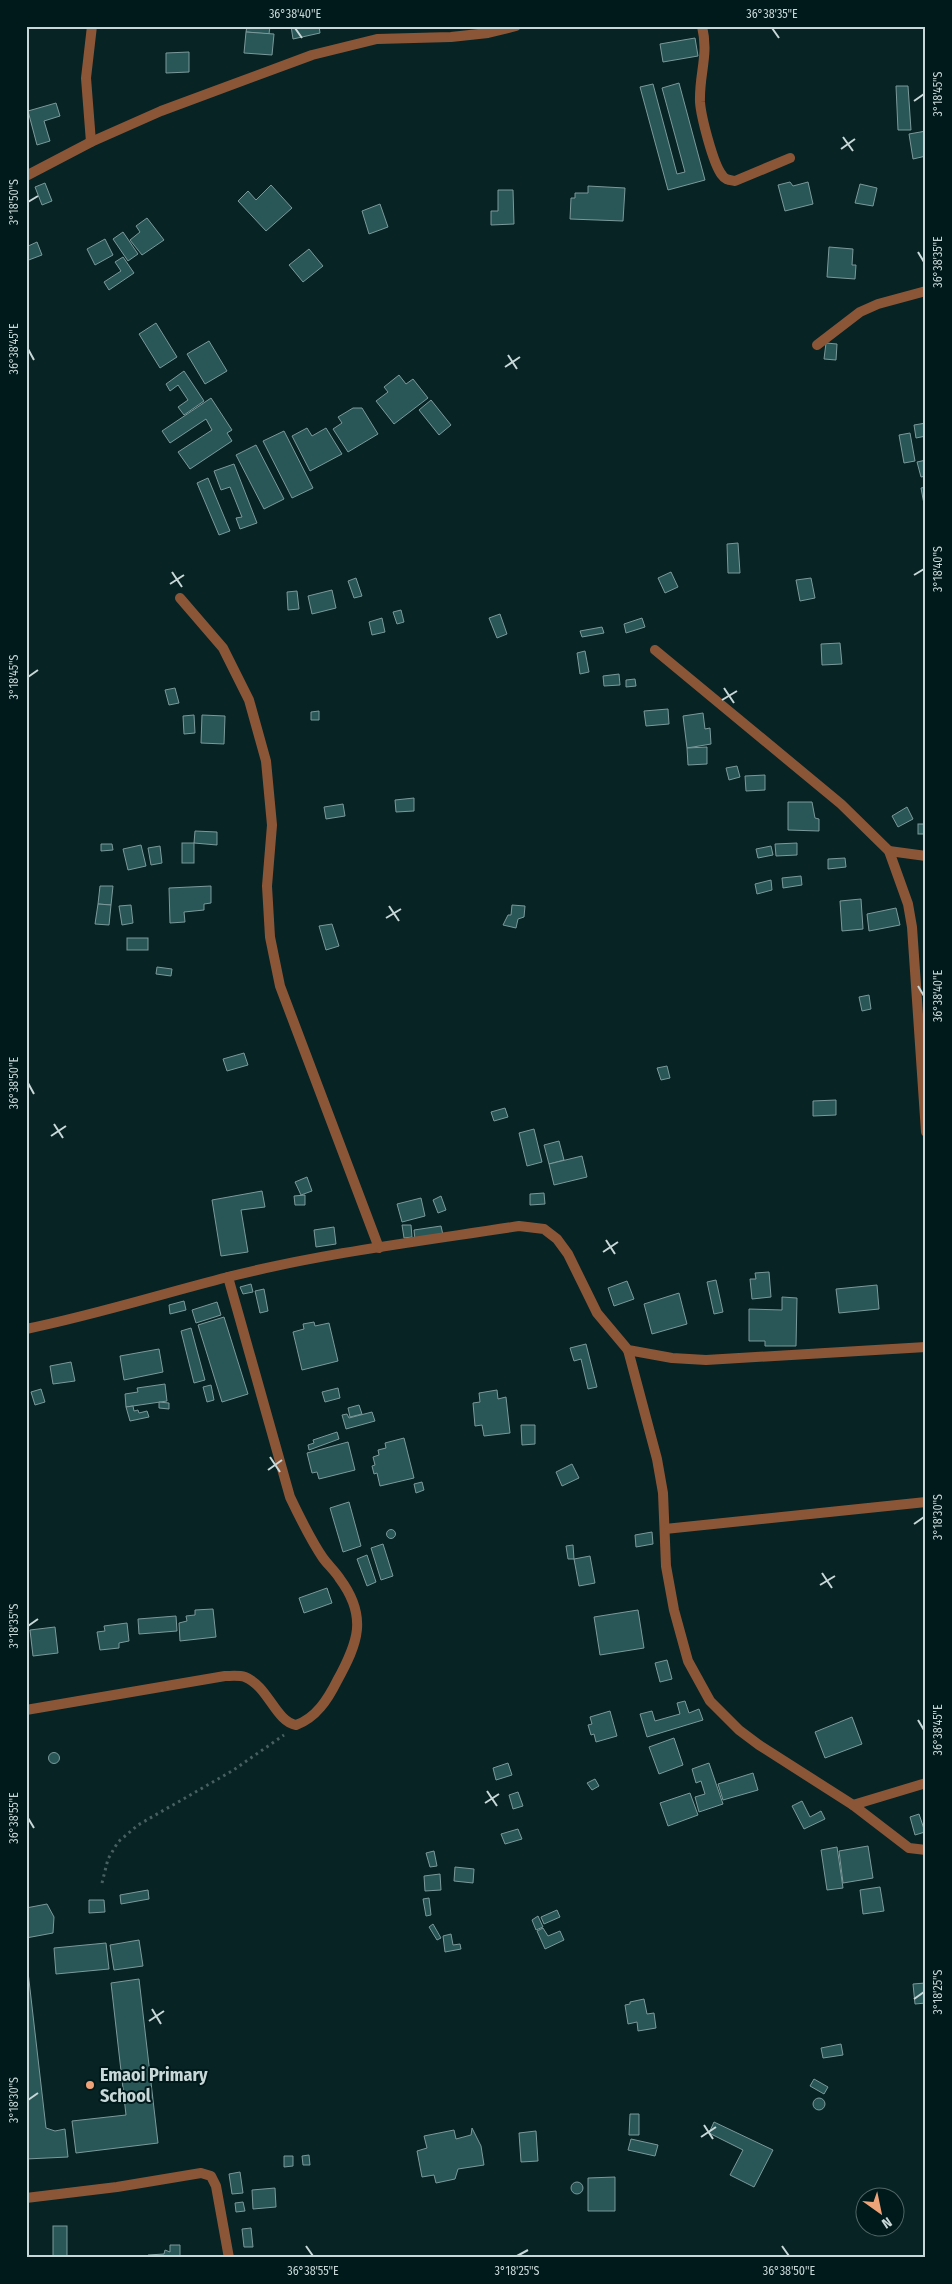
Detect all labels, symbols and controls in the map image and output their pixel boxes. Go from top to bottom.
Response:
text: 36°38'40"E [269,7,321,21]
text: 36°38'35"E [746,7,798,21]
text: 3°18'45"S [931,72,945,116]
text: 3°18'50"S [7,179,21,225]
text: 36°38'35"E [931,236,945,288]
text: 36°38'45"E [7,323,21,375]
text: 3°18'40"S [931,546,945,592]
text: 3°18'45"S [7,655,21,699]
text: 36°38'40"E [931,970,945,1022]
text: 36°38'50"E [7,1056,21,1109]
text: 3°18'30"S [931,1494,945,1540]
text: 3°18'35"S [7,1603,21,1649]
text: 36°38'45"E [931,1704,945,1756]
text: 36°38'55"E [7,1792,21,1844]
text: 3°18'25"S [931,1970,945,2014]
place label: Emaoi Primary School [100,2064,208,2107]
text: 3°18'30"S [7,2077,21,2123]
marker: Emaoi Primary School [84,2079,96,2091]
north arrow [854,2186,904,2236]
text: N [879,2213,895,2232]
text: 36°38'55"E [287,2264,339,2278]
text: 3°18'25"S [495,2264,539,2278]
text: 36°38'50"E [763,2264,816,2278]

